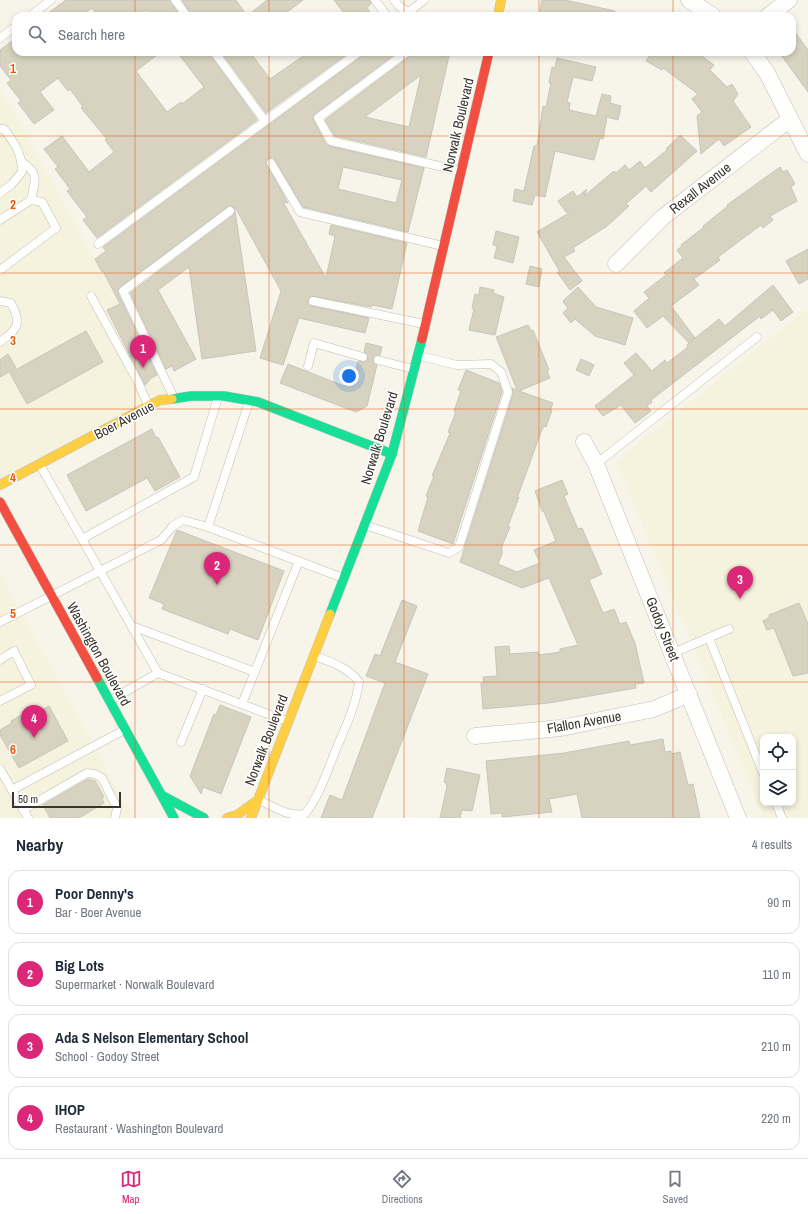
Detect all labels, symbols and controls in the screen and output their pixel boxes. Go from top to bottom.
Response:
search box [12,12,796,56]
icon: search [26,23,48,45]
text: Search here [58,24,125,45]
text: 1 [10,60,16,77]
street label: Norwalk Boulevard [438,76,478,174]
street label: Rexall Avenue [666,158,734,218]
text: 2 [10,196,16,213]
text: 3 [10,332,16,349]
pin: 1 [130,335,156,368]
your location [339,366,359,386]
street label: Norwalk Boulevard [356,389,402,487]
street label: Boer Avenue [91,397,157,443]
text: 4 [10,469,16,486]
pin: 2 [204,552,230,585]
pin: 3 [727,566,753,599]
street label: Godoy Street [642,594,684,664]
street label: Washington Boulevard [63,599,135,709]
text: 5 [10,605,16,622]
street label: Norwalk Boulevard [240,692,292,788]
pin: 4 [21,705,47,738]
street label: Flallon Avenue [545,707,623,737]
map controls [760,734,796,806]
button: locate [760,734,796,770]
text: 6 [10,741,16,758]
button: layers [760,770,796,806]
scale bar [12,790,121,809]
text: 50 m [18,792,38,806]
text: Nearby [16,833,63,856]
text: 4 results [752,836,792,853]
text: Poor Denny's [55,883,134,904]
text: 1 [27,894,33,911]
text: 90 m [767,894,791,911]
text: Bar · Boer Avenue [55,904,141,921]
text: Big Lots [55,955,104,976]
text: 2 [27,966,33,983]
text: 110 m [762,966,791,983]
text: Supermarket · Norwalk Boulevard [55,976,214,993]
text: Ada S Nelson Elementary School [55,1027,248,1048]
text: 3 [27,1038,33,1055]
text: 210 m [761,1038,791,1055]
text: School · Godoy Street [55,1048,159,1065]
text: IHOP [55,1099,85,1120]
text: 4 [27,1110,33,1127]
text: 220 m [761,1110,791,1127]
text: Restaurant · Washington Boulevard [55,1120,224,1137]
tab: Map [120,1168,142,1206]
tab: Directions [382,1168,423,1206]
tab: Saved [663,1168,688,1206]

